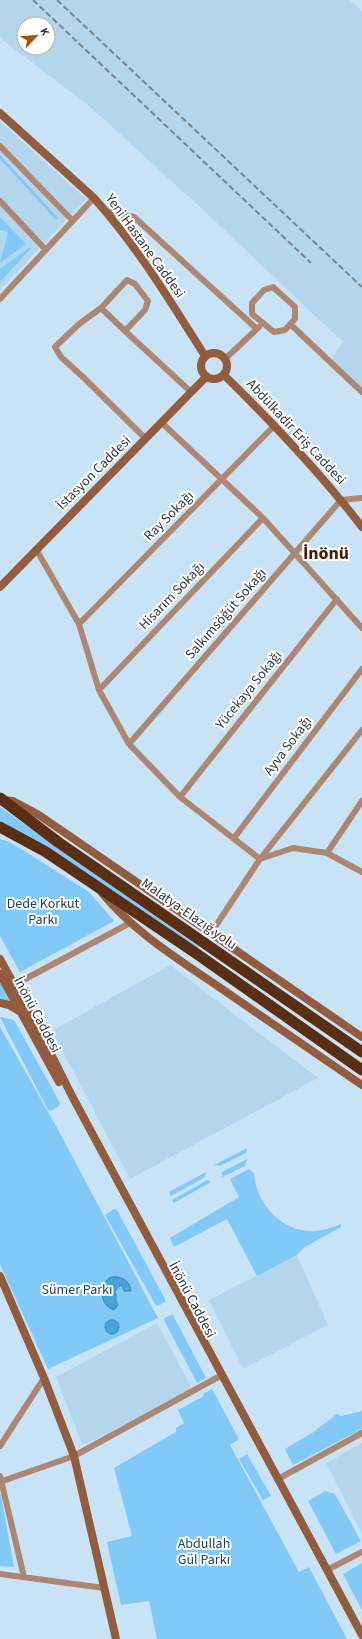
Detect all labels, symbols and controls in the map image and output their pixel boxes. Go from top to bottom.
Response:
north arrow [16,16,56,56]
text: K [36,26,53,38]
street label: Yeni Hastane Caddesi [100,189,190,302]
street label: Abdülkadir Eriş Caddesi [242,375,350,489]
street label: İstasyon Caddesi [52,431,136,515]
street label: Ray Sokağı [139,486,199,546]
district label: İnönü [303,541,349,566]
street label: Hisarım Sokağı [134,558,210,634]
street label: Salkımsöğüt Sokağı [181,564,271,664]
street label: Yücekaya Sokağı [210,646,287,734]
street label: Ayva Sokağı [259,712,317,780]
street label: Malatya-Elazığ yolu [137,874,241,954]
park label: Dede Korkut Parkı [7,894,80,930]
street label: İnönü Caddesi [8,973,66,1057]
street label: İnönü Caddesi [163,1258,221,1342]
park label: Sümer Parkı [42,1280,112,1300]
park label: Abdullah Gül Parkı [178,1534,230,1570]

